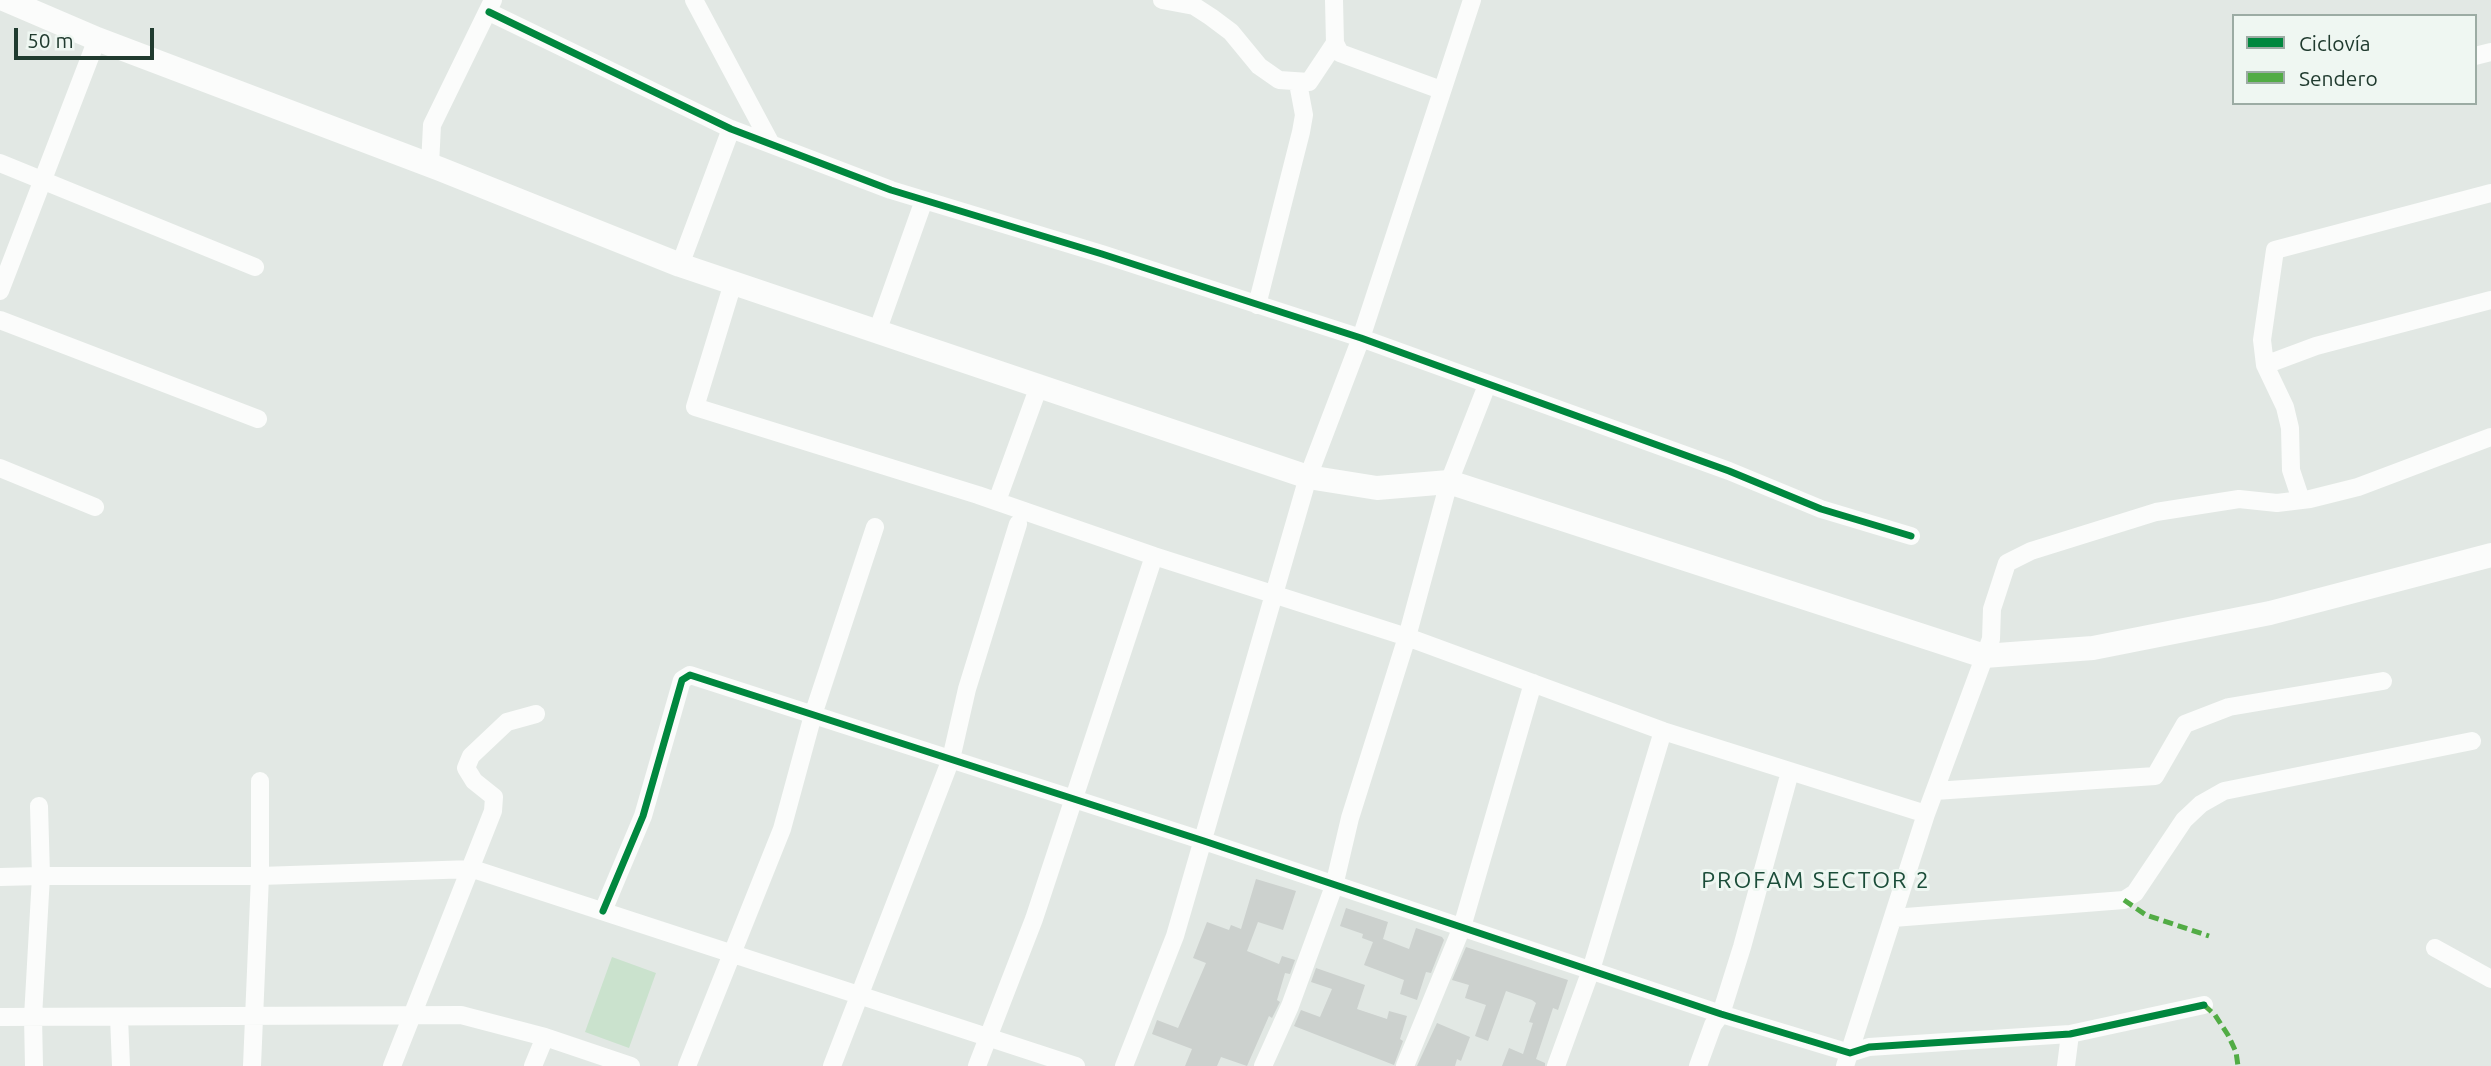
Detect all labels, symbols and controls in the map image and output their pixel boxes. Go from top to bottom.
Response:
scale bar [18,14,158,58]
legend [2232,14,2477,105]
text: 50 m [27,28,74,52]
text: Ciclovía [2299,31,2371,55]
text: Sendero [2299,66,2378,90]
district label: PROFAM SECTOR 2 [1703,866,1929,894]

